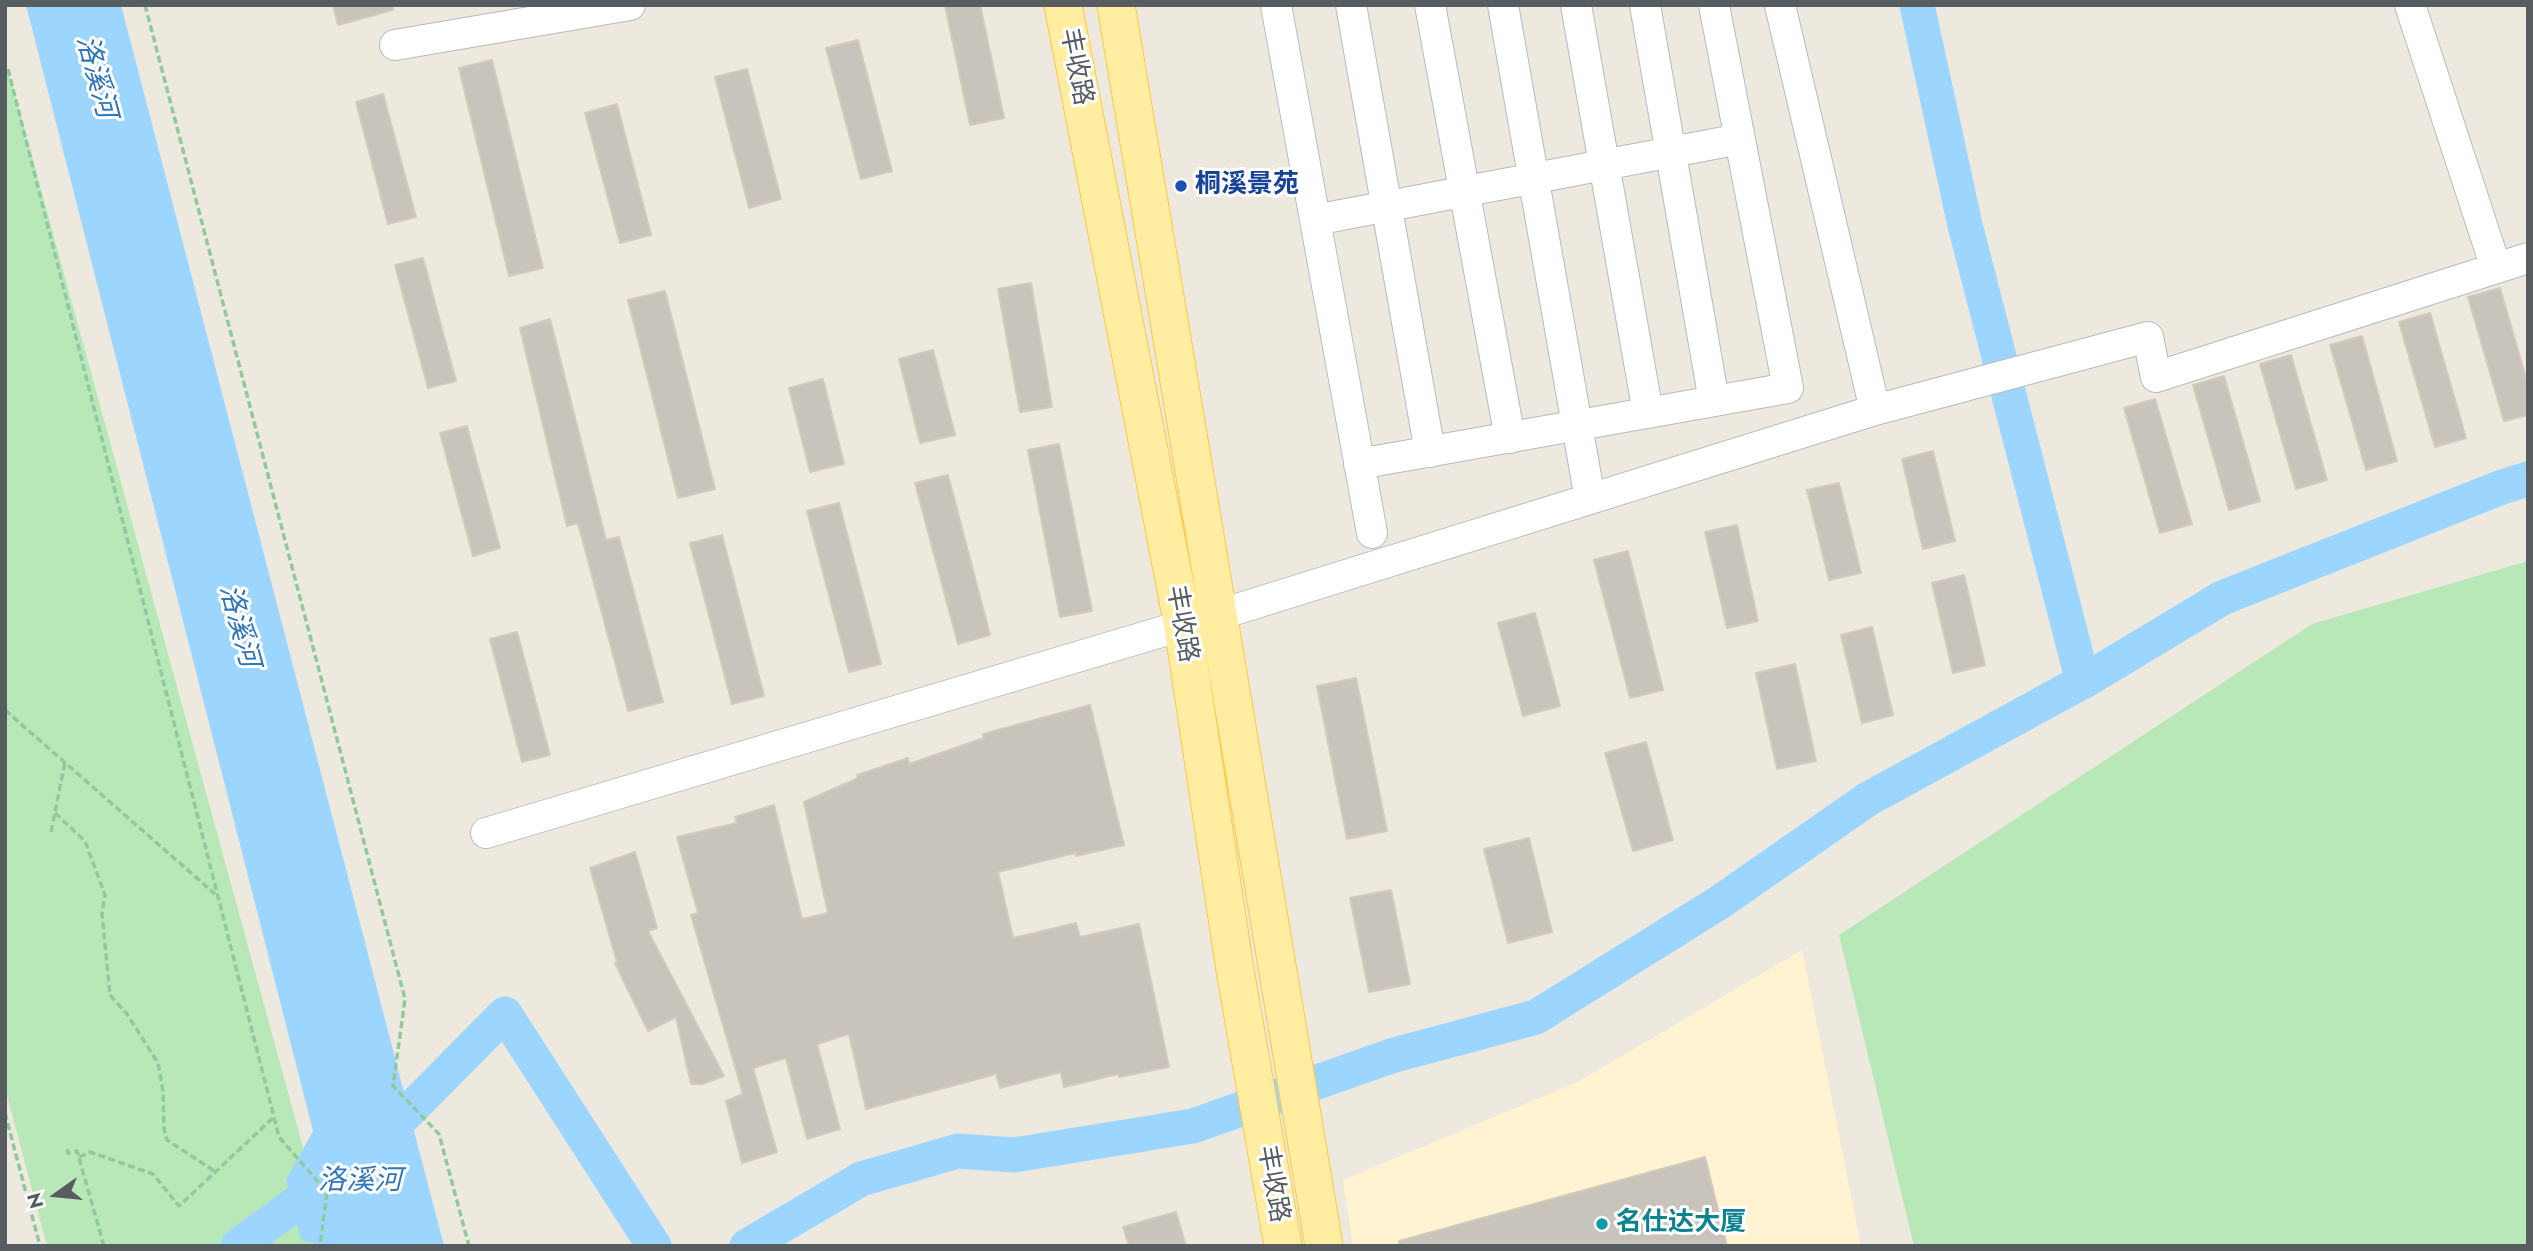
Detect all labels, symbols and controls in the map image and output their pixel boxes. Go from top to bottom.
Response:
street label: 丰收路 [1052,26,1098,108]
water label: 洛溪河 [68,32,122,122]
place label: 桐溪景苑 [1195,170,1299,202]
marker: 桐溪景苑 [1173,178,1189,194]
water label: 洛溪河 [211,581,265,671]
street label: 丰收路 [1159,583,1203,665]
street label: 丰收路 [1250,1143,1294,1225]
north arrow [21,1160,91,1230]
water label: 洛溪河 [318,1165,402,1199]
text: N [20,1190,50,1211]
place label: 名仕达大厦 [1616,1208,1746,1240]
marker: 名仕达大厦 [1594,1216,1610,1232]

